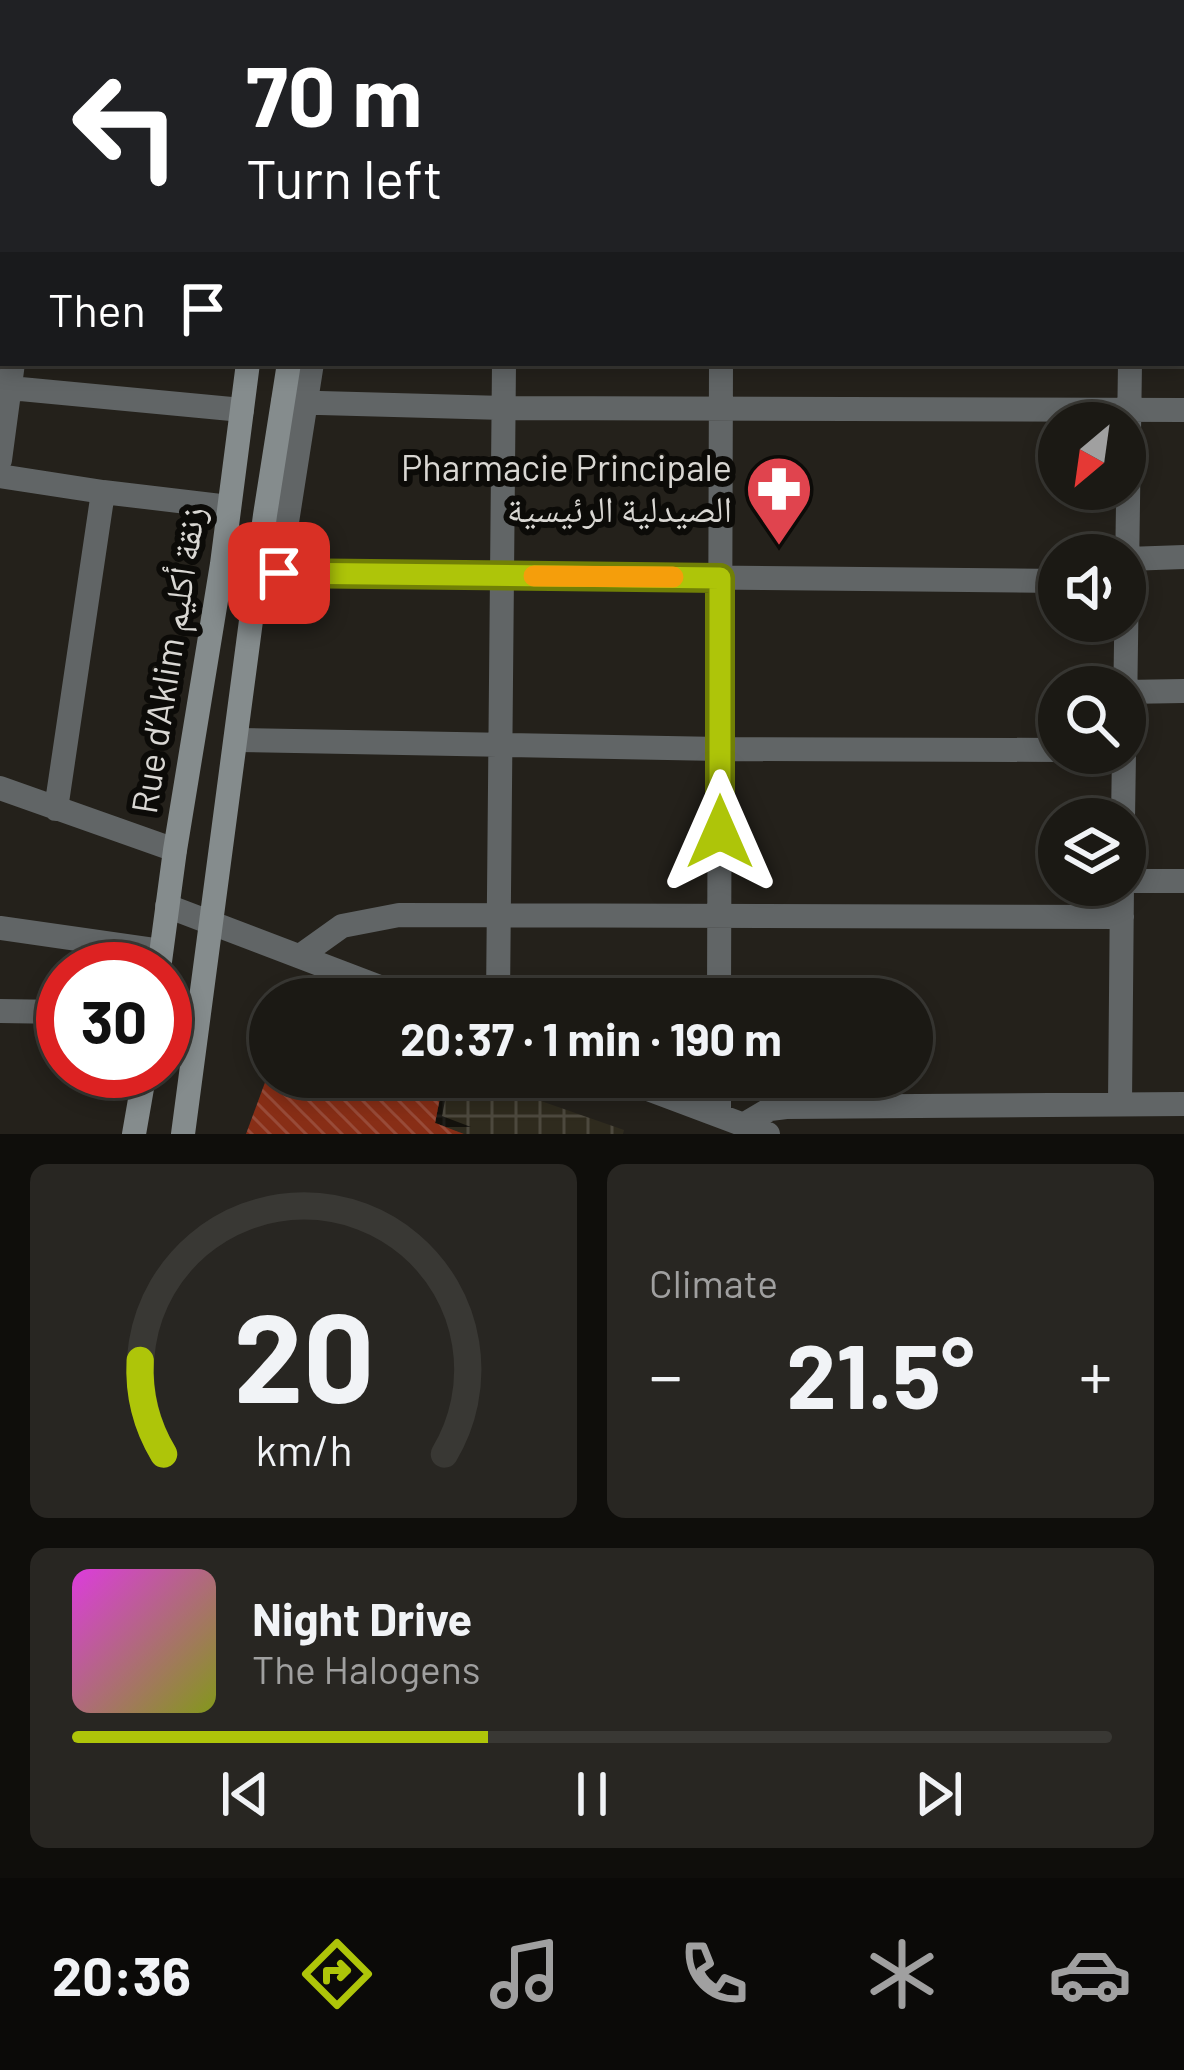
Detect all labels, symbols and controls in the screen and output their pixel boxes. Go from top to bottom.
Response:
text: 70 m [246,43,422,144]
icon: left [48,48,204,204]
text: Turn left [246,145,443,210]
icon: arrive [170,276,236,342]
text: Then [48,282,146,336]
north arrow [1038,402,1146,510]
map controls [1038,402,1146,906]
place label: Pharmacie Principale الصيدلية الرئيسية [401,445,732,530]
pharmacy icon: Pharmacie Principale الصيدلية الرئيسية [744,454,814,548]
street label: Rue d’Aklim زنقة أكليم [121,503,216,817]
pin [228,522,330,624]
button: sound [1038,534,1146,642]
icon: arrive [246,540,312,606]
button: search [1038,666,1146,774]
position arrow [657,769,783,895]
button: layers [1038,798,1146,906]
speed limit sign: 30 [36,942,192,1098]
text: 20:37 · 1 min · 190 m [400,1011,782,1065]
text: Climate [649,1259,778,1306]
text: 20 [233,1278,374,1428]
text: 21.5° [786,1319,975,1427]
text: − [649,1334,682,1413]
text: + [1079,1334,1112,1413]
text: km/h [255,1423,352,1475]
text: Night Drive [252,1591,472,1645]
text: The Halogens [252,1645,481,1692]
icon: previous [212,1761,278,1827]
icon: pause [559,1761,625,1827]
icon: next [906,1761,972,1827]
icon: directions [295,1932,379,2016]
icon: music [483,1932,567,2016]
icon: phone [672,1932,756,2016]
icon: climate [860,1932,944,2016]
icon: car [1048,1932,1132,2016]
text: 20:36 [52,1942,191,2007]

